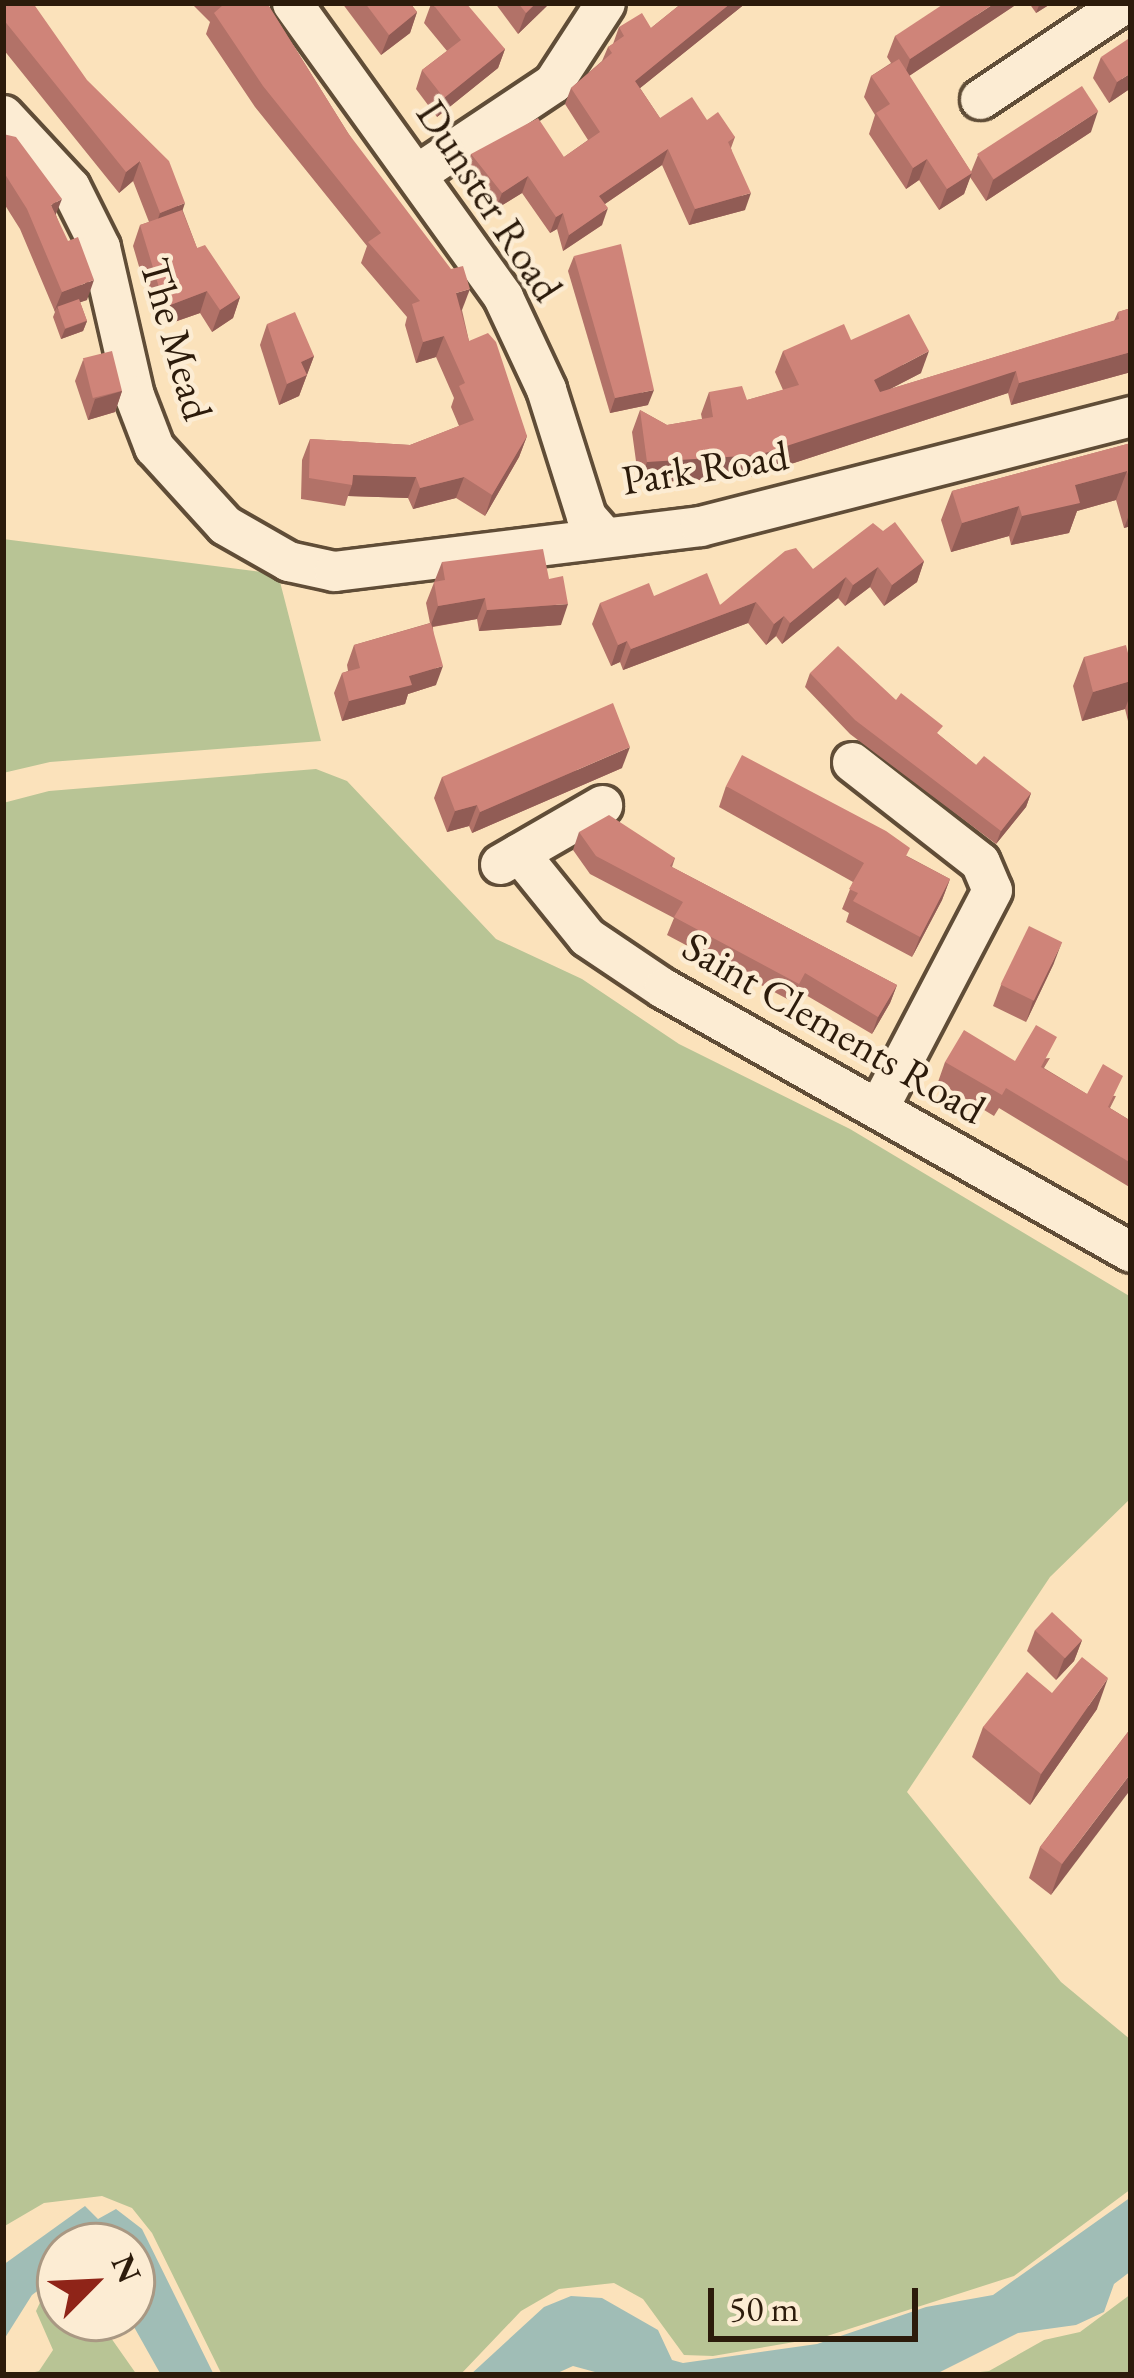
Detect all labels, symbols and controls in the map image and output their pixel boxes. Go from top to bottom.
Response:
street label: Dunster Road [405,91,573,311]
street label: The Mead [129,252,223,426]
street label: Park Road [618,430,792,506]
street label: Saint Clements Road [674,921,994,1135]
north arrow [36,2222,156,2342]
text: N [102,2247,152,2289]
scale bar [714,2264,924,2338]
text: 50 m [729,2285,799,2332]

